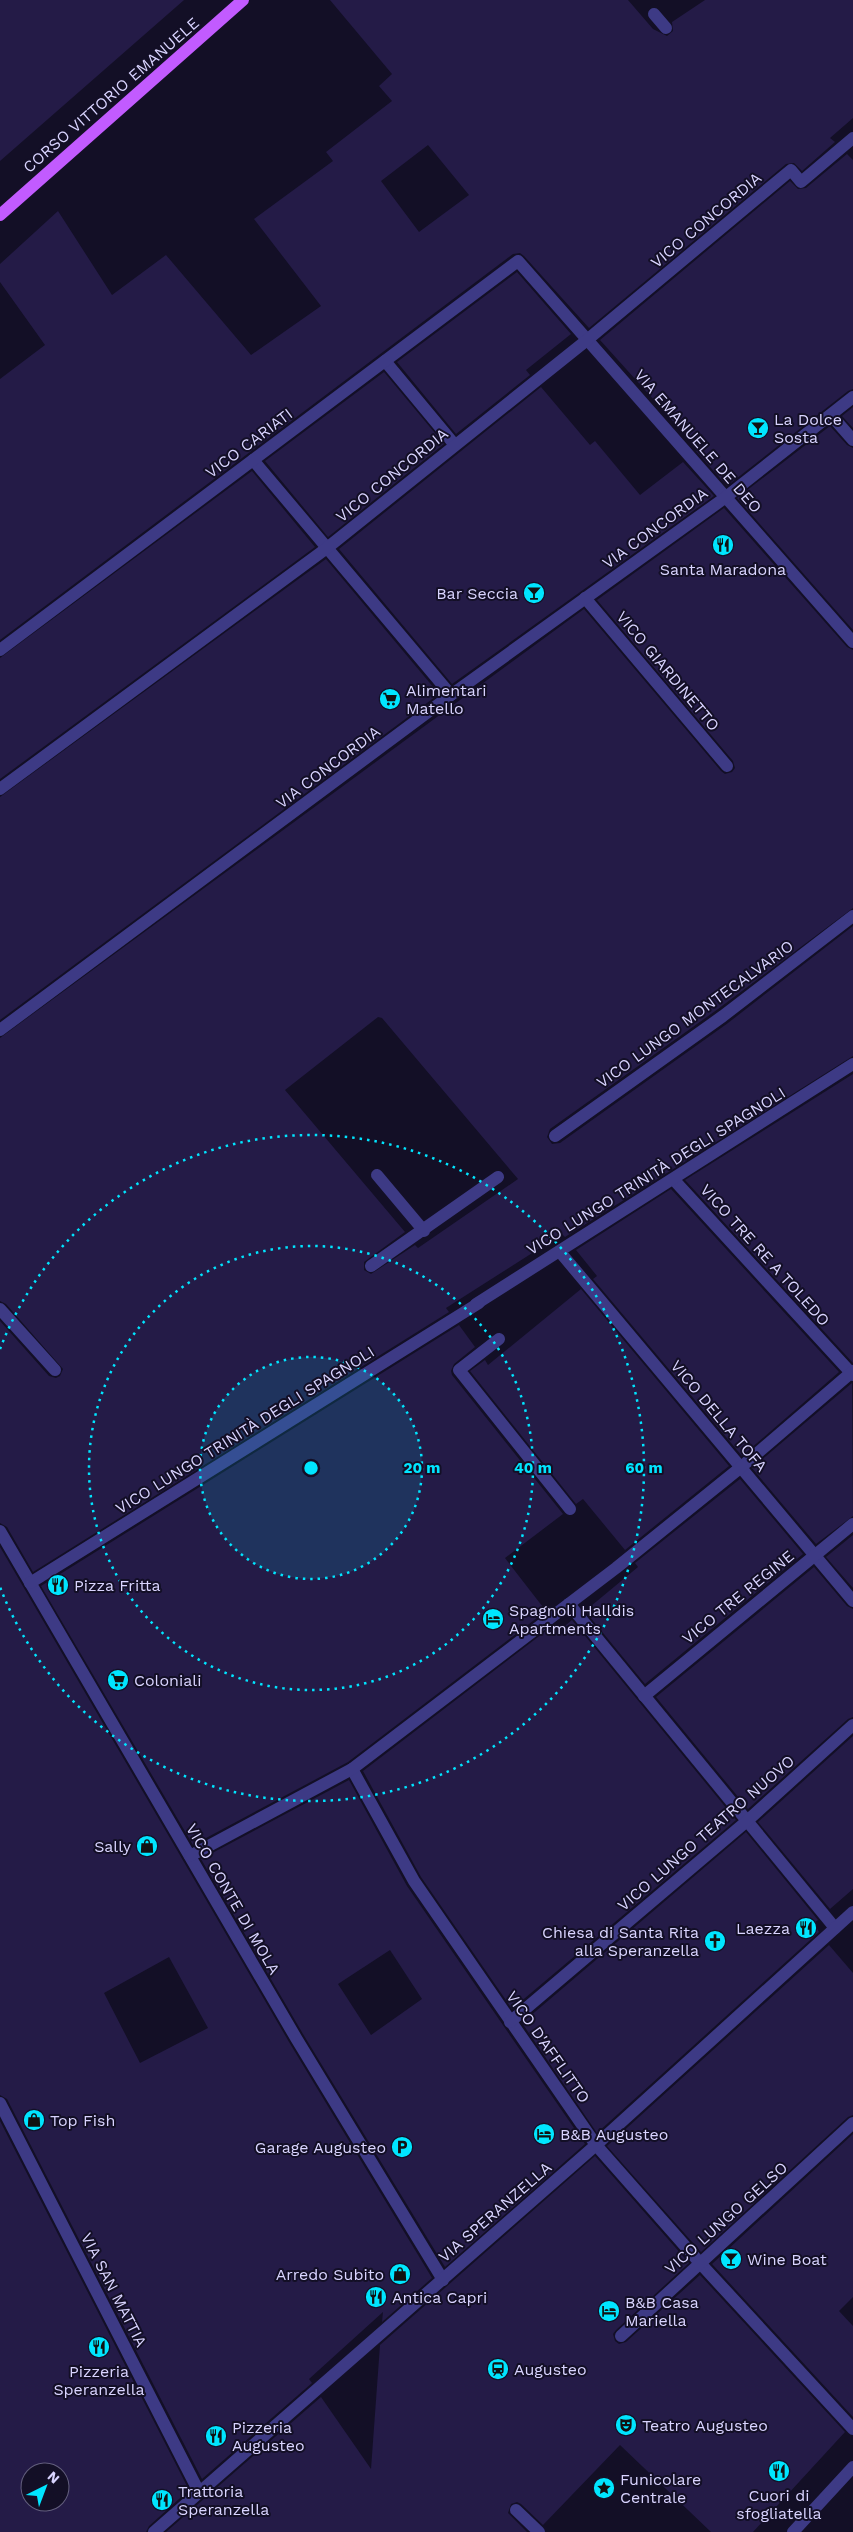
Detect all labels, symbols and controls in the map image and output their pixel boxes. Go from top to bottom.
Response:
street label: CORSO VITTORIO EMANUELE [19,13,203,177]
street label: VICO CONCORDIA [647,168,766,272]
street label: VIA EMANUELE DE DEO [630,365,766,517]
street label: VICO CARIATI [202,404,296,482]
place label: La Dolce Sosta [774,410,842,447]
bar icon: La Dolce Sosta [746,416,770,440]
street label: VICO CONCORDIA [332,424,452,526]
street label: VIA CONCORDIA [599,483,712,573]
restaurant icon: Santa Maradona [711,533,735,557]
place label: Santa Maradona [660,560,786,579]
bar icon: Bar Seccia [522,581,546,605]
place label: Bar Seccia [436,584,518,603]
street label: VICO GIARDINETTO [612,607,724,735]
place label: Alimentari Matello [406,681,487,718]
supermarket icon: Alimentari Matello [378,687,402,711]
street label: VIA CONCORDIA [272,721,384,812]
street label: VICO LUNGO MONTECALVARIO [593,936,797,1092]
street label: VICO LUNGO TRINITÀ DEGLI SPAGNOLI [523,1083,789,1259]
street label: VICO TRE RE A TOLEDO [696,1180,834,1330]
street label: VICO LUNGO TRINITÀ DEGLI SPAGNOLI [112,1342,378,1518]
street label: VICO DELLA TOFA [667,1356,771,1476]
centre of rings [302,1459,320,1477]
text: 20 m [403,1459,441,1477]
text: 40 m [514,1459,552,1477]
text: 60 m [625,1459,663,1477]
street label: VICO TRE REGINE [678,1546,798,1648]
restaurant icon: Pizza Fritta [46,1573,70,1597]
place label: Pizza Fritta [74,1576,161,1595]
place label: Spagnoli Halldis Apartments [509,1601,634,1638]
hotel icon: Spagnoli Halldis Apartments [481,1607,505,1631]
supermarket icon: Coloniali [106,1668,130,1692]
place label: Coloniali [134,1671,201,1690]
street label: VICO LUNGO TEATRO NUOVO [614,1751,798,1915]
street label: VICO CONTE DI MOLA [182,1820,284,1978]
shop icon: Sally [135,1834,159,1858]
place label: Sally [94,1837,132,1856]
restaurant icon: Laezza [794,1916,818,1940]
place label: Laezza [736,1919,790,1938]
place label: Chiesa di Santa Rita alla Speranzella [542,1923,699,1960]
church icon: Chiesa di Santa Rita alla Speranzella [703,1929,727,1953]
street label: VICO D'AFFLITTO [502,1987,594,2107]
shop icon: Top Fish [22,2108,46,2132]
place label: Top Fish [50,2111,115,2130]
hotel icon: B&B Augusteo [532,2122,556,2146]
place label: B&B Augusteo [560,2125,668,2144]
parking icon: Garage Augusteo [390,2135,414,2159]
place label: Garage Augusteo [255,2138,386,2157]
street label: VIA SPERANZELLA [435,2157,556,2266]
street label: VICO LUNGO GELSO [661,2158,791,2278]
street label: VIA SAN MATTIA [77,2230,151,2351]
bar icon: Wine Boat [719,2247,743,2271]
place label: Wine Boat [747,2250,827,2269]
shop icon: Arredo Subito [388,2262,412,2286]
place label: Arredo Subito [276,2265,384,2284]
restaurant icon: Antica Capri [364,2285,388,2309]
place label: Antica Capri [392,2288,487,2307]
place label: B&B Casa Mariella [625,2293,699,2330]
hotel icon: B&B Casa Mariella [597,2299,621,2323]
restaurant icon: Pizzeria Speranzella [87,2335,111,2359]
station icon: Augusteo [486,2357,510,2381]
place label: Augusteo [514,2360,587,2379]
place label: Pizzeria Speranzella [53,2362,145,2399]
theatre icon: Teatro Augusteo [614,2413,638,2437]
place label: Teatro Augusteo [642,2416,768,2435]
place label: Pizzeria Augusteo [232,2418,305,2455]
restaurant icon: Pizzeria Augusteo [204,2424,228,2448]
restaurant icon: Cuori di sfogliatella [767,2459,791,2483]
north arrow [20,2462,70,2512]
text: N [44,2468,63,2487]
place label: Funicolare Centrale [620,2470,701,2507]
place icon: Funicolare Centrale [592,2476,616,2500]
place label: Trattoria Speranzella [178,2482,269,2519]
place label: Cuori di sfogliatella [736,2486,822,2523]
restaurant icon: Trattoria Speranzella [150,2488,174,2512]

